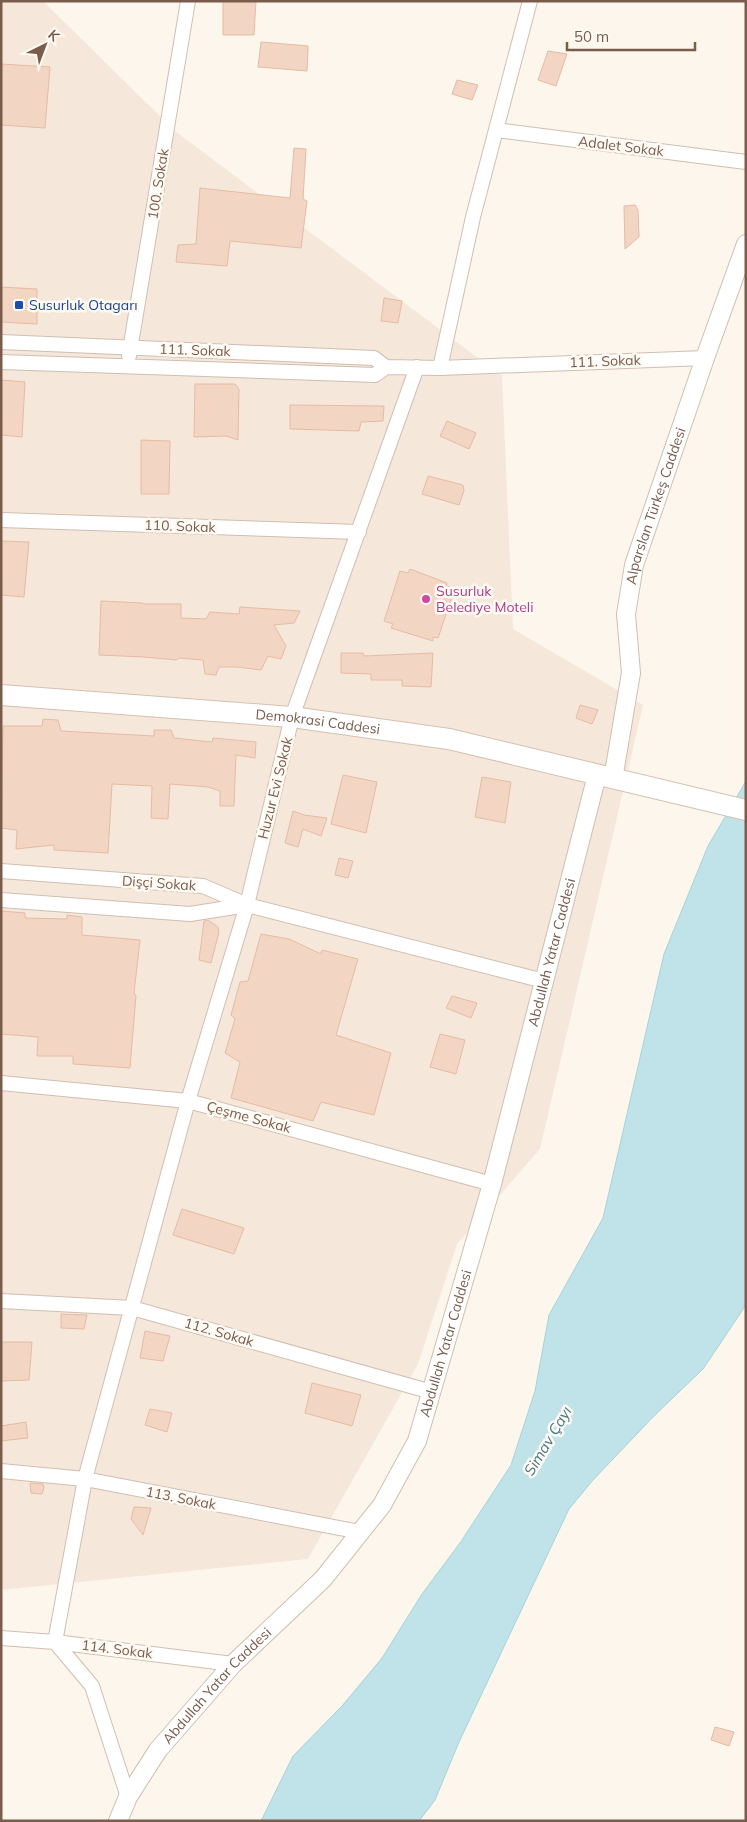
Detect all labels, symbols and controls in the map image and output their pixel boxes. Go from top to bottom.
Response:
north arrow [20,20,70,70]
scale bar [567,20,694,52]
text: K [44,26,64,46]
text: 50 m [574,27,609,46]
street label: Adalet Sokak [577,132,666,160]
street label: 100. Sokak [144,146,173,221]
place label: Susurluk Otagarı [29,296,138,314]
marker: Susurluk Otagarı [13,299,25,311]
street label: 111. Sokak [159,340,232,360]
street label: 111. Sokak [569,351,642,371]
street label: Alparslan Türkeş Caddesi [622,425,690,586]
street label: 110. Sokak [144,516,217,536]
place label: Susurluk Belediye Moteli [436,582,533,616]
marker: Susurluk Belediye Moteli [420,593,432,605]
street label: Demokrasi Caddesi [255,705,381,738]
street label: Huzur Evi Sokak [254,734,297,841]
street label: Dişçi Sokak [121,871,197,895]
street label: Abdullah Yatar Caddesi [524,876,579,1029]
street label: Çeşme Sokak [205,1097,294,1137]
street label: Abdullah Yatar Caddesi [415,1268,476,1419]
street label: 112. Sokak [182,1313,257,1351]
water label: Simav Çayı [520,1403,576,1479]
street label: 113. Sokak [144,1482,219,1514]
street label: Abdullah Yatar Caddesi [158,1624,275,1748]
street label: 114. Sokak [80,1636,154,1662]

